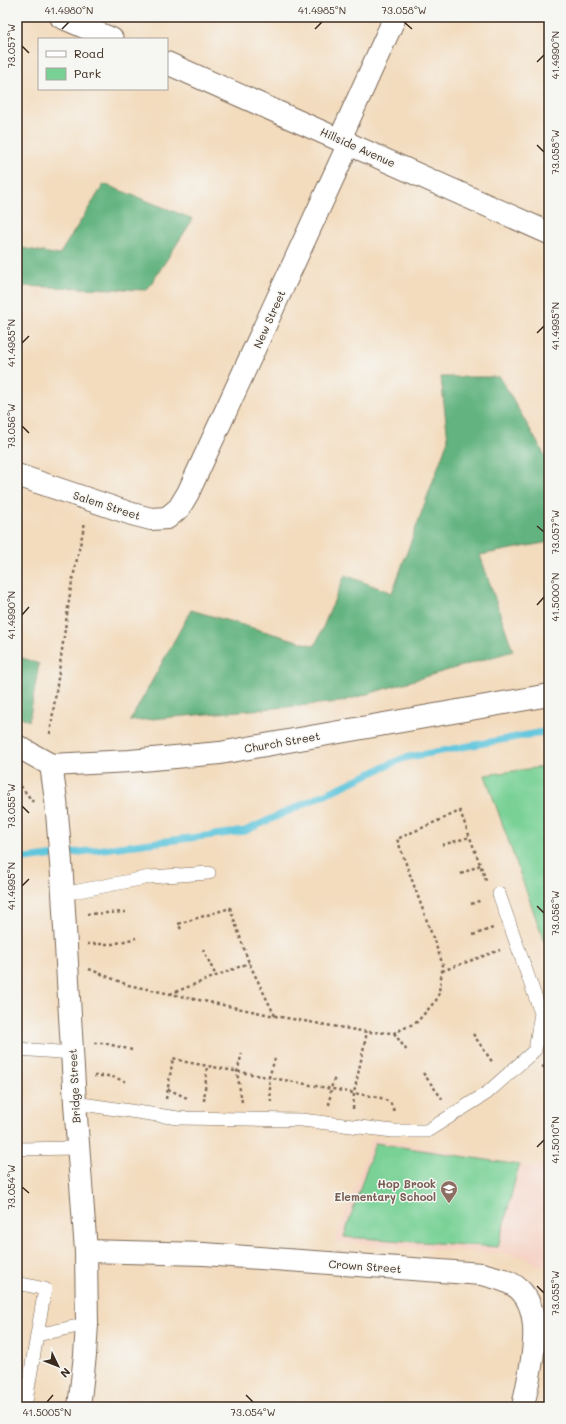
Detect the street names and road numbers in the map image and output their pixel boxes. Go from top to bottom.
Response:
street label: Hillside Avenue [318,124,398,170]
street label: New Street [250,287,289,350]
street label: Salem Street [71,487,143,523]
street label: Church Street [243,728,321,756]
street label: Bridge Street [65,1048,83,1124]
street label: Crown Street [328,1256,402,1276]

